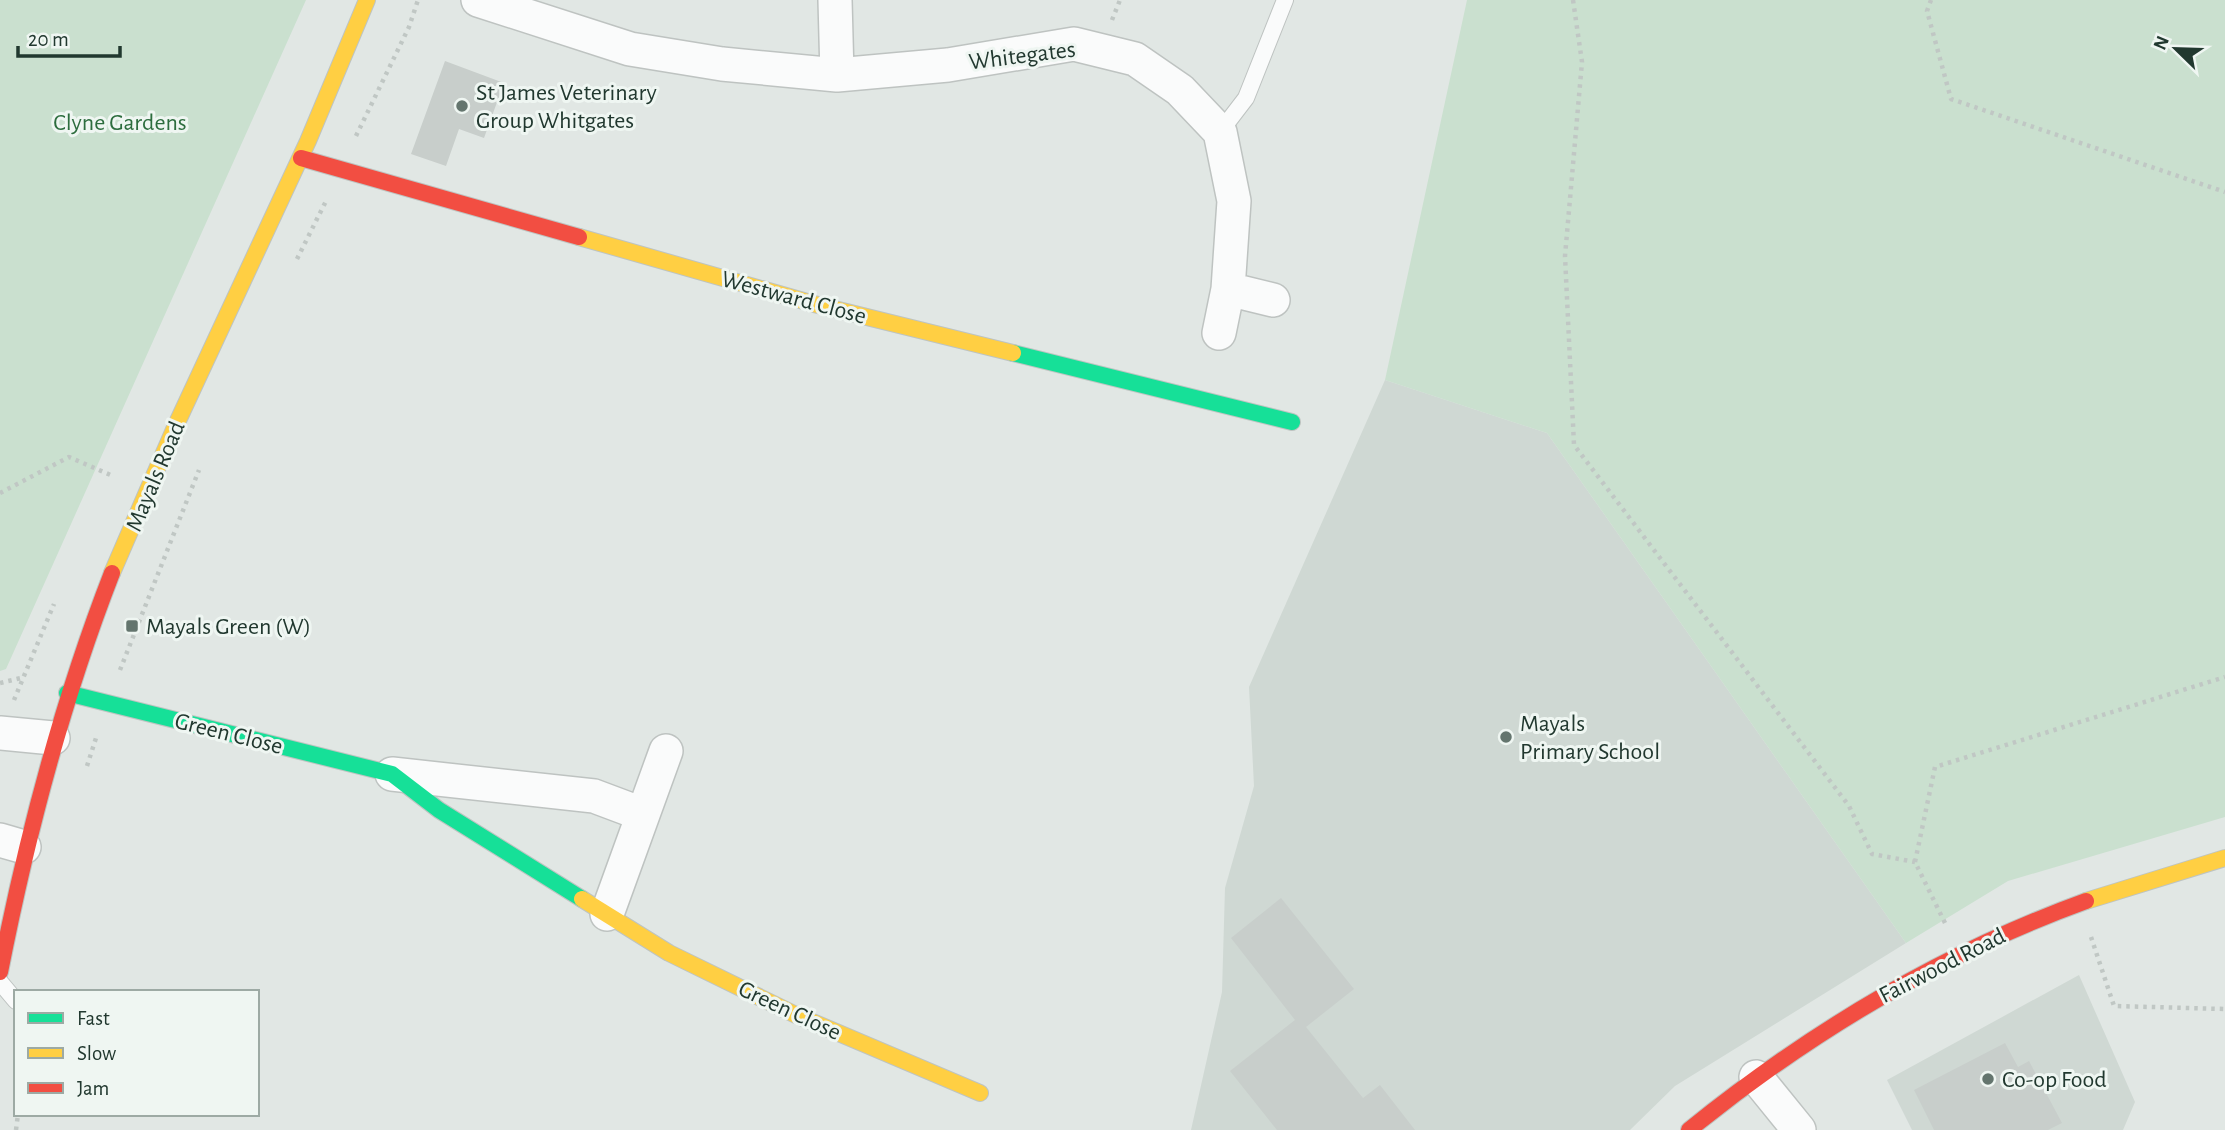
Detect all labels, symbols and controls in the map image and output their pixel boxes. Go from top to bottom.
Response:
scale bar [18,14,119,58]
north arrow [2141,14,2211,84]
text: 20 m [28,29,69,50]
text: N [2150,33,2173,53]
street label: Whitegates [967,38,1077,74]
place label: St James Veterinary Group Whitgates [476,81,657,133]
marker: St James Veterinary Group Whitgates [454,98,470,114]
park label: Clyne Gardens [53,111,187,135]
street label: Westward Close [719,267,869,329]
street label: Mayals Road [122,418,190,535]
place label: Mayals Green (W) [146,615,311,639]
marker: Mayals Green (W) [124,618,140,634]
street label: Green Close [172,709,285,759]
place label: Mayals Primary School [1520,712,1660,764]
marker: Mayals Primary School [1498,729,1514,745]
street label: Fairwood Road [1875,924,2009,1008]
street label: Green Close [735,977,845,1045]
legend [14,990,259,1116]
text: Fast [77,1008,110,1029]
text: Slow [77,1043,116,1064]
place label: Co-op Food [2002,1068,2107,1092]
marker: Co-op Food [1980,1071,1996,1087]
text: Jam [77,1078,109,1099]

